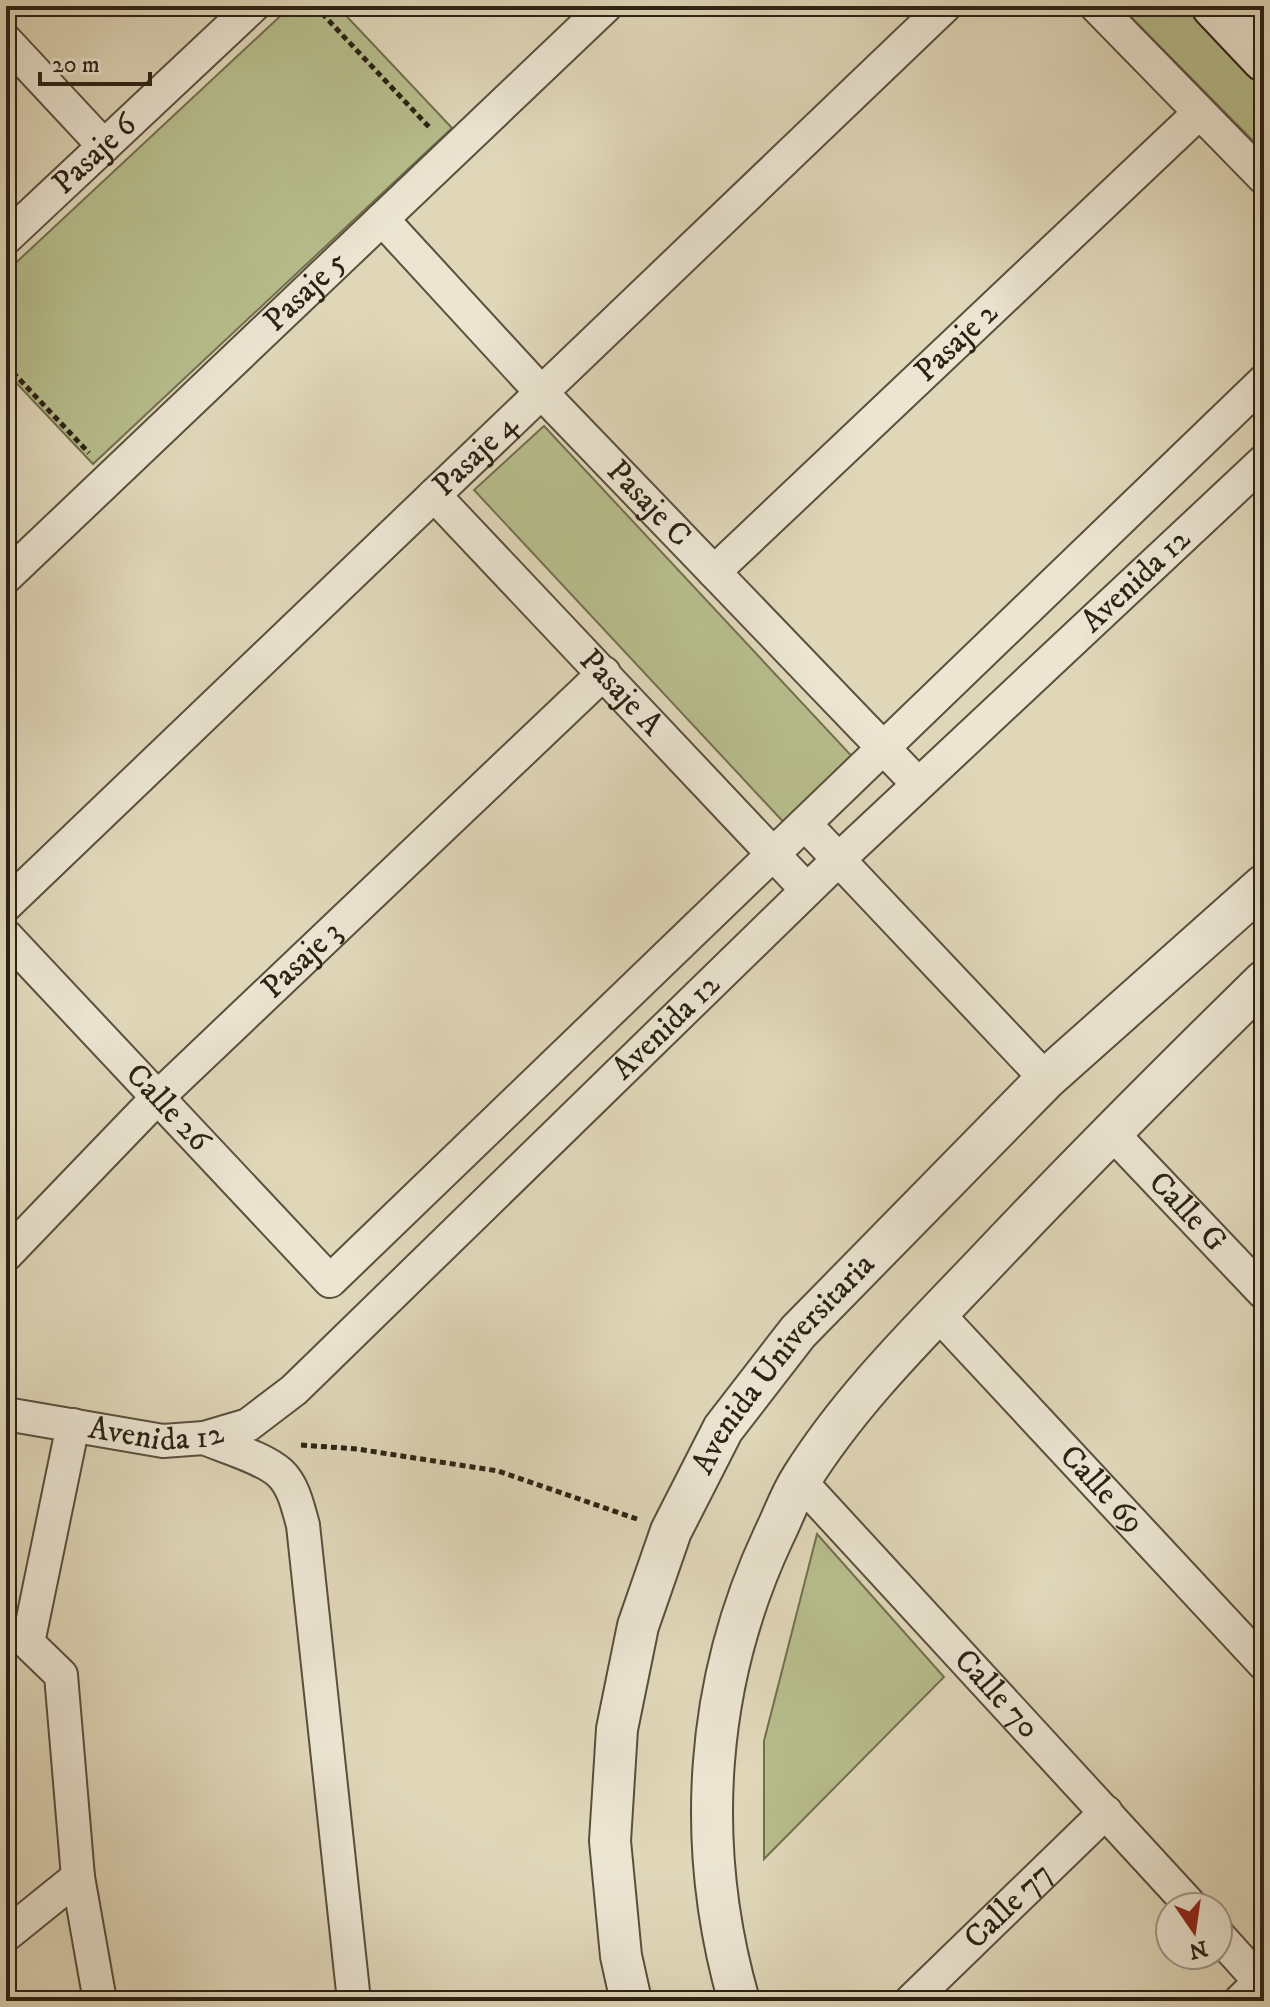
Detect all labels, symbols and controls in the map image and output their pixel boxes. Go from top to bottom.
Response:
scale bar [40,36,150,86]
text: 20 m [52,50,100,80]
street label: Pasaje 6 [44,104,146,204]
street label: Pasaje 5 [256,243,356,341]
street label: Pasaje 2 [907,293,1007,391]
street label: Pasaje 4 [425,405,527,505]
street label: Pasaje C [597,452,699,556]
street label: Avenida 12 [1073,520,1200,642]
street label: Pasaje A [570,641,672,745]
street label: Pasaje 3 [253,912,351,1008]
street label: Avenida 12 [604,965,729,1089]
street label: Calle 26 [117,1056,220,1162]
street label: Calle G [1139,1163,1235,1261]
street label: Avenida Universitaria [683,1245,884,1481]
street label: Avenida 12 [85,1409,229,1461]
street label: Calle 69 [1051,1437,1153,1542]
street label: Calle 70 [945,1641,1048,1748]
street label: Calle 77 [956,1854,1061,1958]
north arrow [1154,1891,1234,1971]
text: N [1186,1934,1210,1964]

